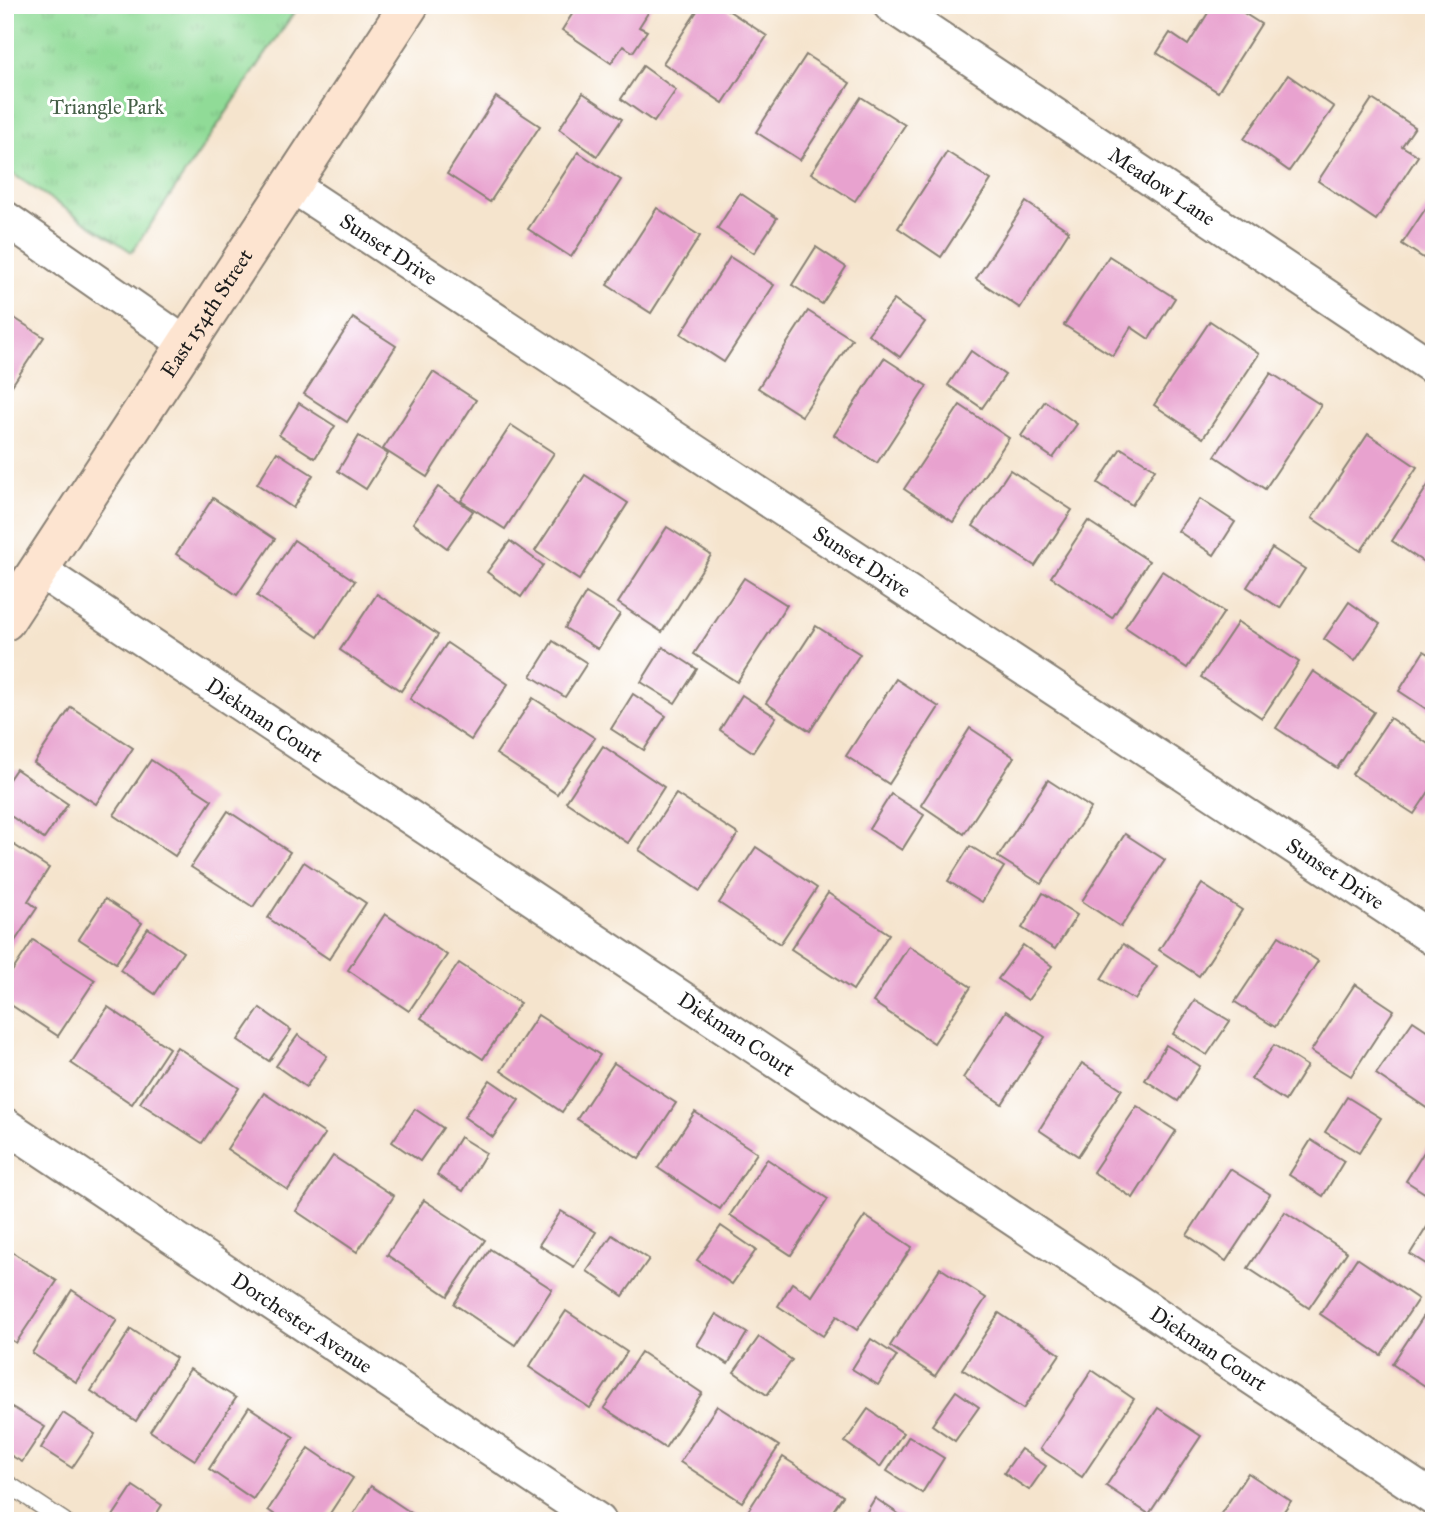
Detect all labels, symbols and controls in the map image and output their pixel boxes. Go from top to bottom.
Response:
park label: Triangle Park [50,94,164,120]
street label: Meadow Lane [1104,142,1221,232]
street label: Sunset Drive [335,208,443,291]
street label: East 154th Street [155,244,259,382]
street label: Sunset Drive [808,520,916,603]
street label: Diekman Court [201,672,328,769]
street label: Sunset Drive [1282,832,1389,916]
street label: Diekman Court [673,986,800,1083]
street label: Dorchester Avenue [227,1267,378,1379]
street label: Diekman Court [1145,1301,1272,1397]

